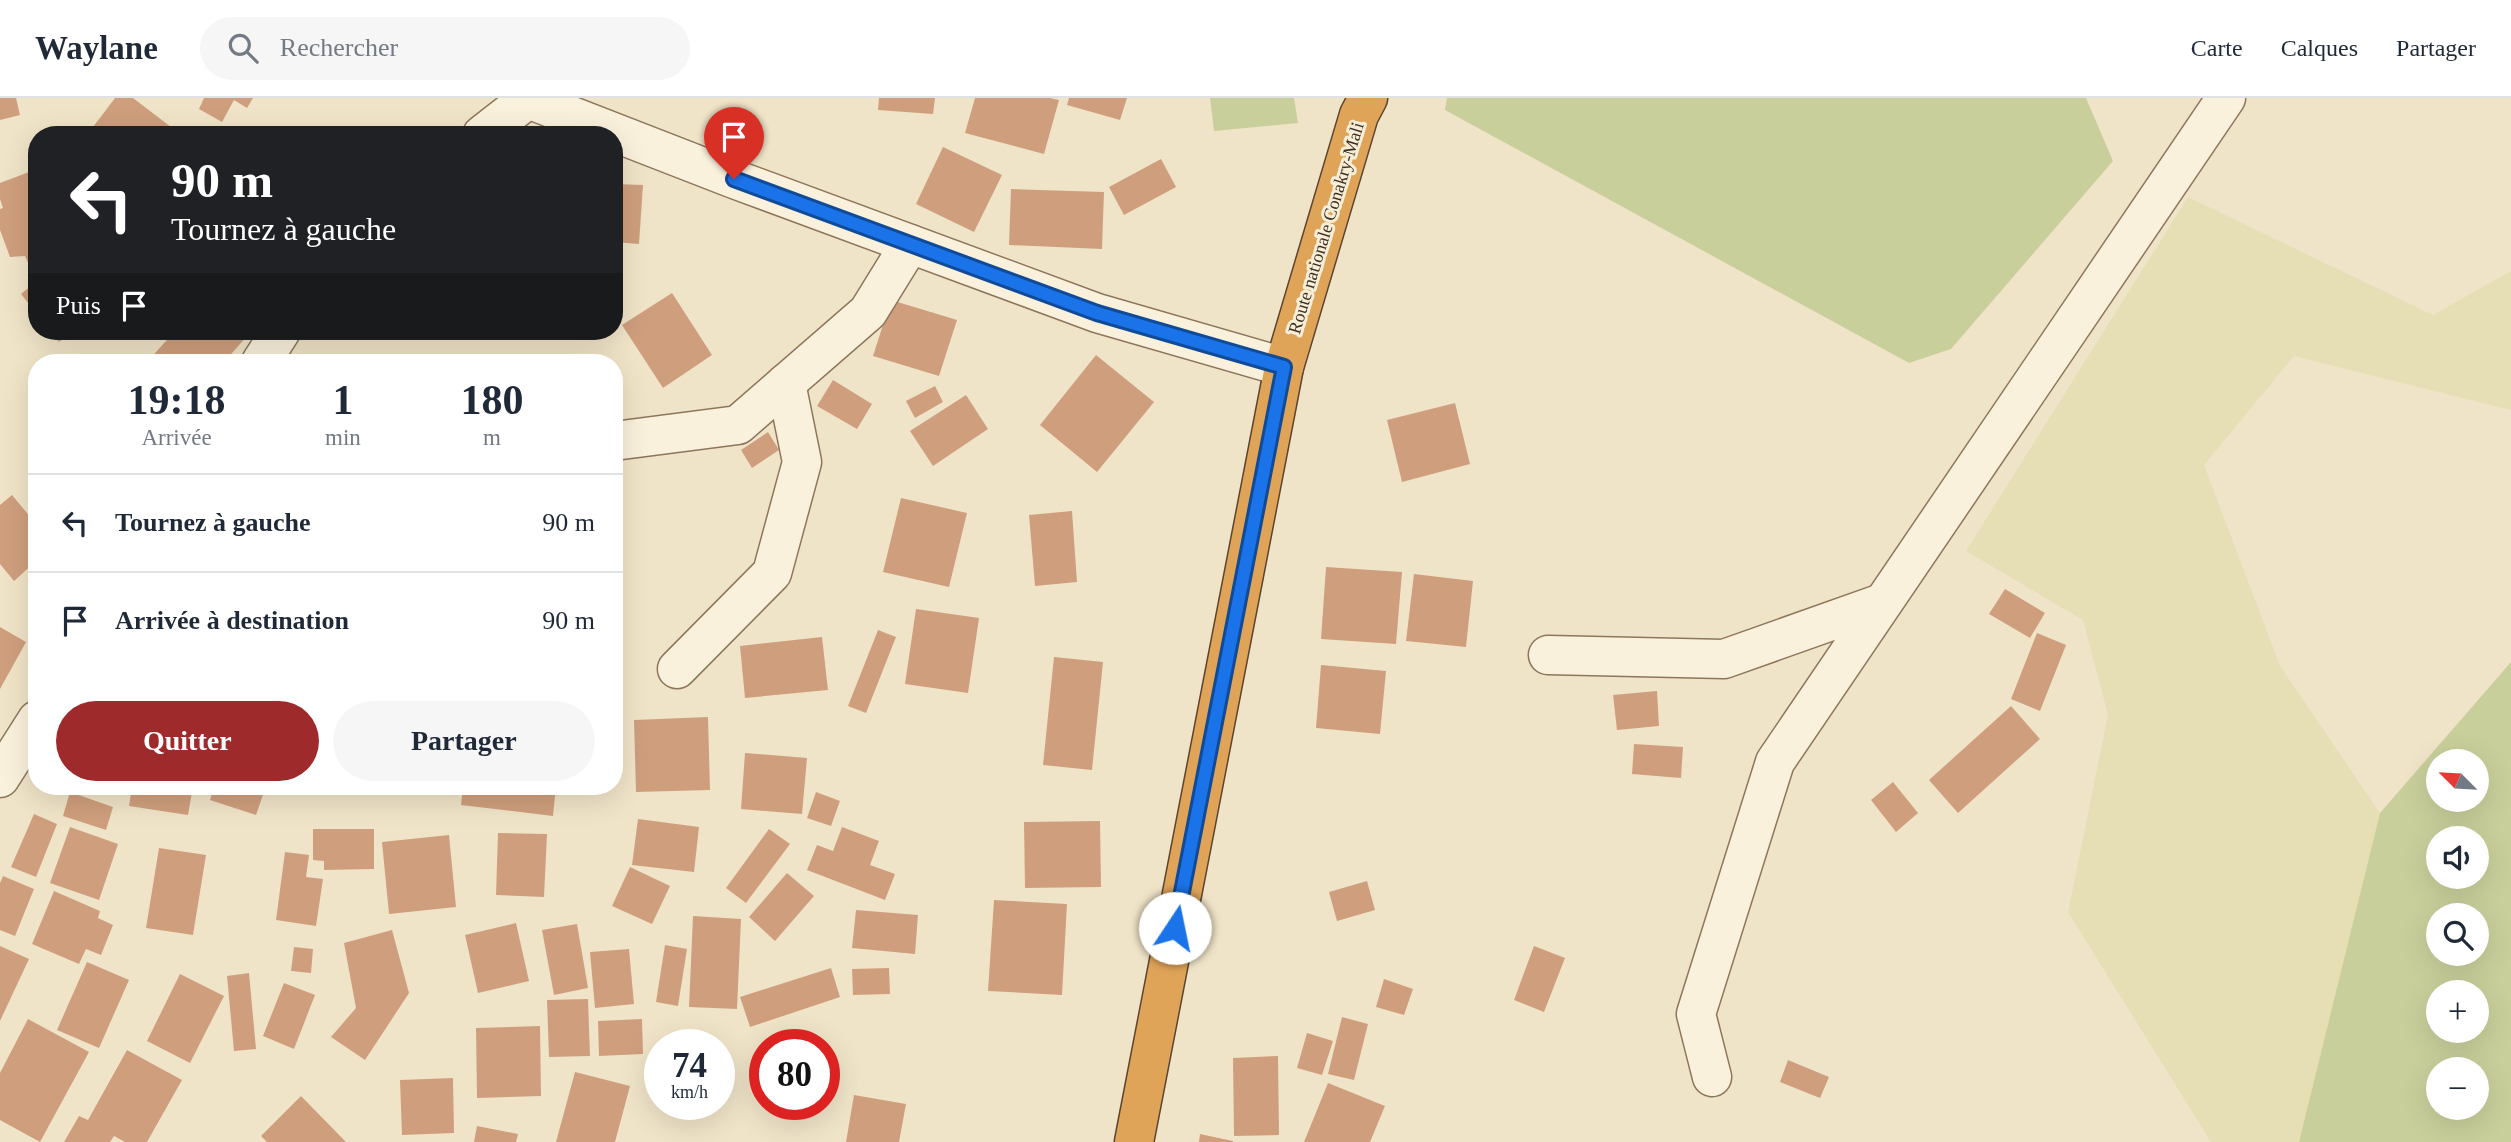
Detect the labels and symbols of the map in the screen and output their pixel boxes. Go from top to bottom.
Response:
pin [704,107,764,179]
street label: Route nationale Conakry-Mali [1284,120,1368,336]
north arrow [2426,749,2488,812]
position arrow [1138,891,1212,965]
speed limit sign: 80 [749,1029,840,1120]

